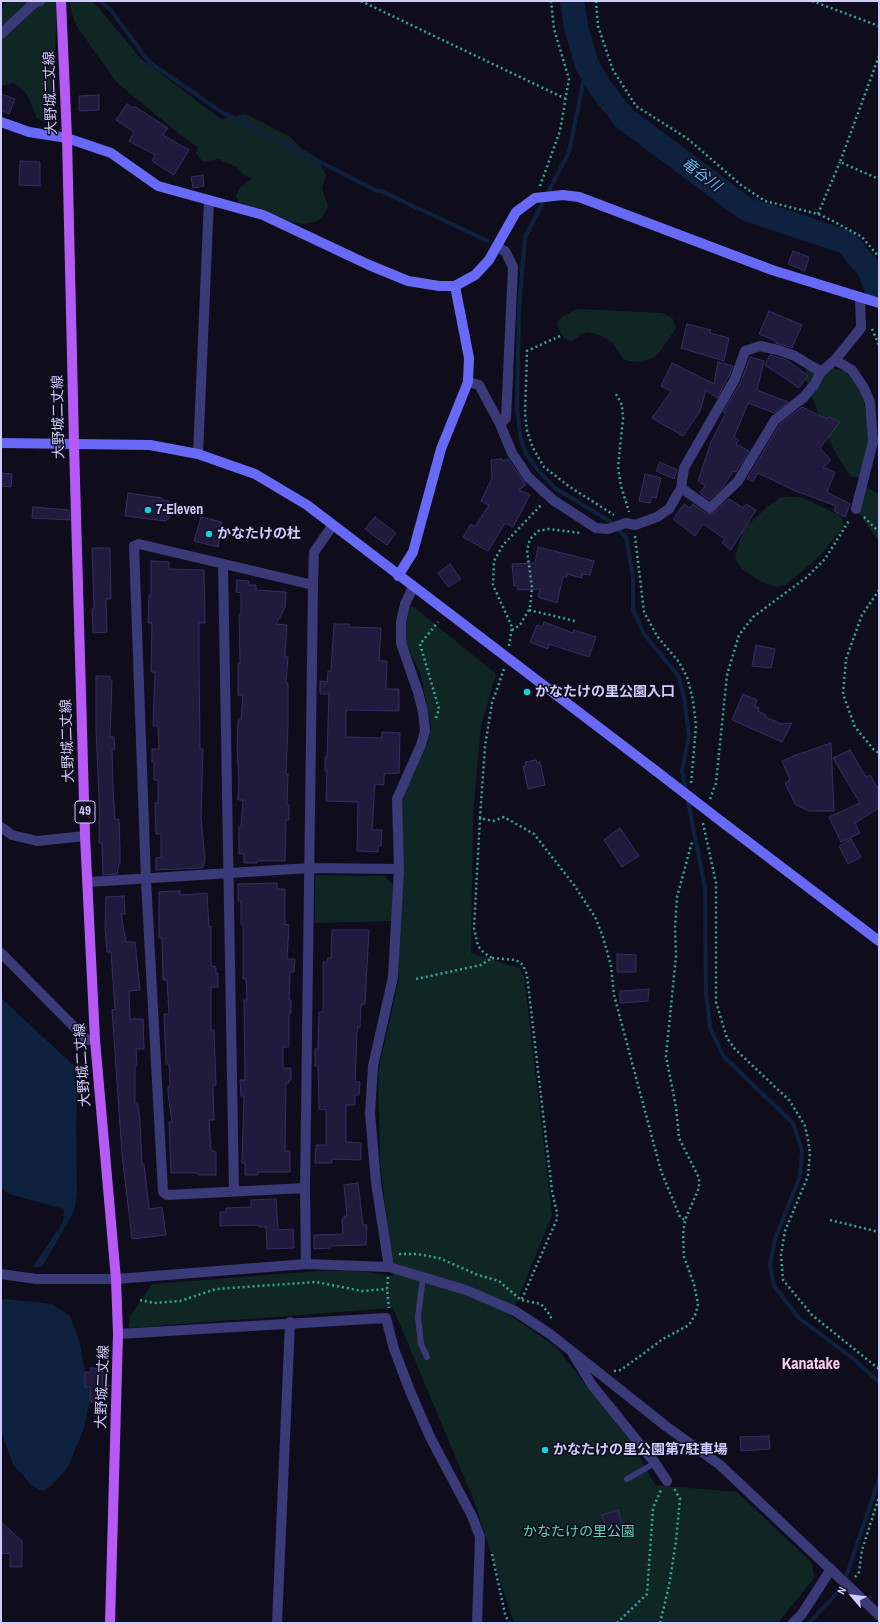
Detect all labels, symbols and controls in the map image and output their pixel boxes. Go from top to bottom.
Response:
street label: 大野城二丈線 [41,51,61,135]
water label: 竜谷川 [678,154,724,196]
street label: 大野城二丈線 [50,375,68,459]
place label: 7-Eleven [156,502,203,518]
marker: 7-Eleven [143,505,153,515]
place label: かなたけの杜 [217,526,301,542]
marker: かなたけの杜 [204,529,214,539]
place label: かなたけの里公園入口 [535,684,675,700]
marker: かなたけの里公園入口 [522,687,532,697]
street label: 大野城二丈線 [58,699,78,783]
road number: 49 [75,801,95,823]
street label: 大野城二丈線 [72,1023,94,1107]
street label: 大野城二丈線 [93,1345,113,1429]
district label: Kanatake [782,1355,840,1375]
place label: かなたけの里公園第7駐車場 [553,1442,727,1458]
marker: かなたけの里公園第7駐車場 [540,1445,550,1455]
park label: かなたけの里公園 [523,1524,635,1540]
north arrow [832,1576,872,1616]
text: N [834,1584,849,1597]

